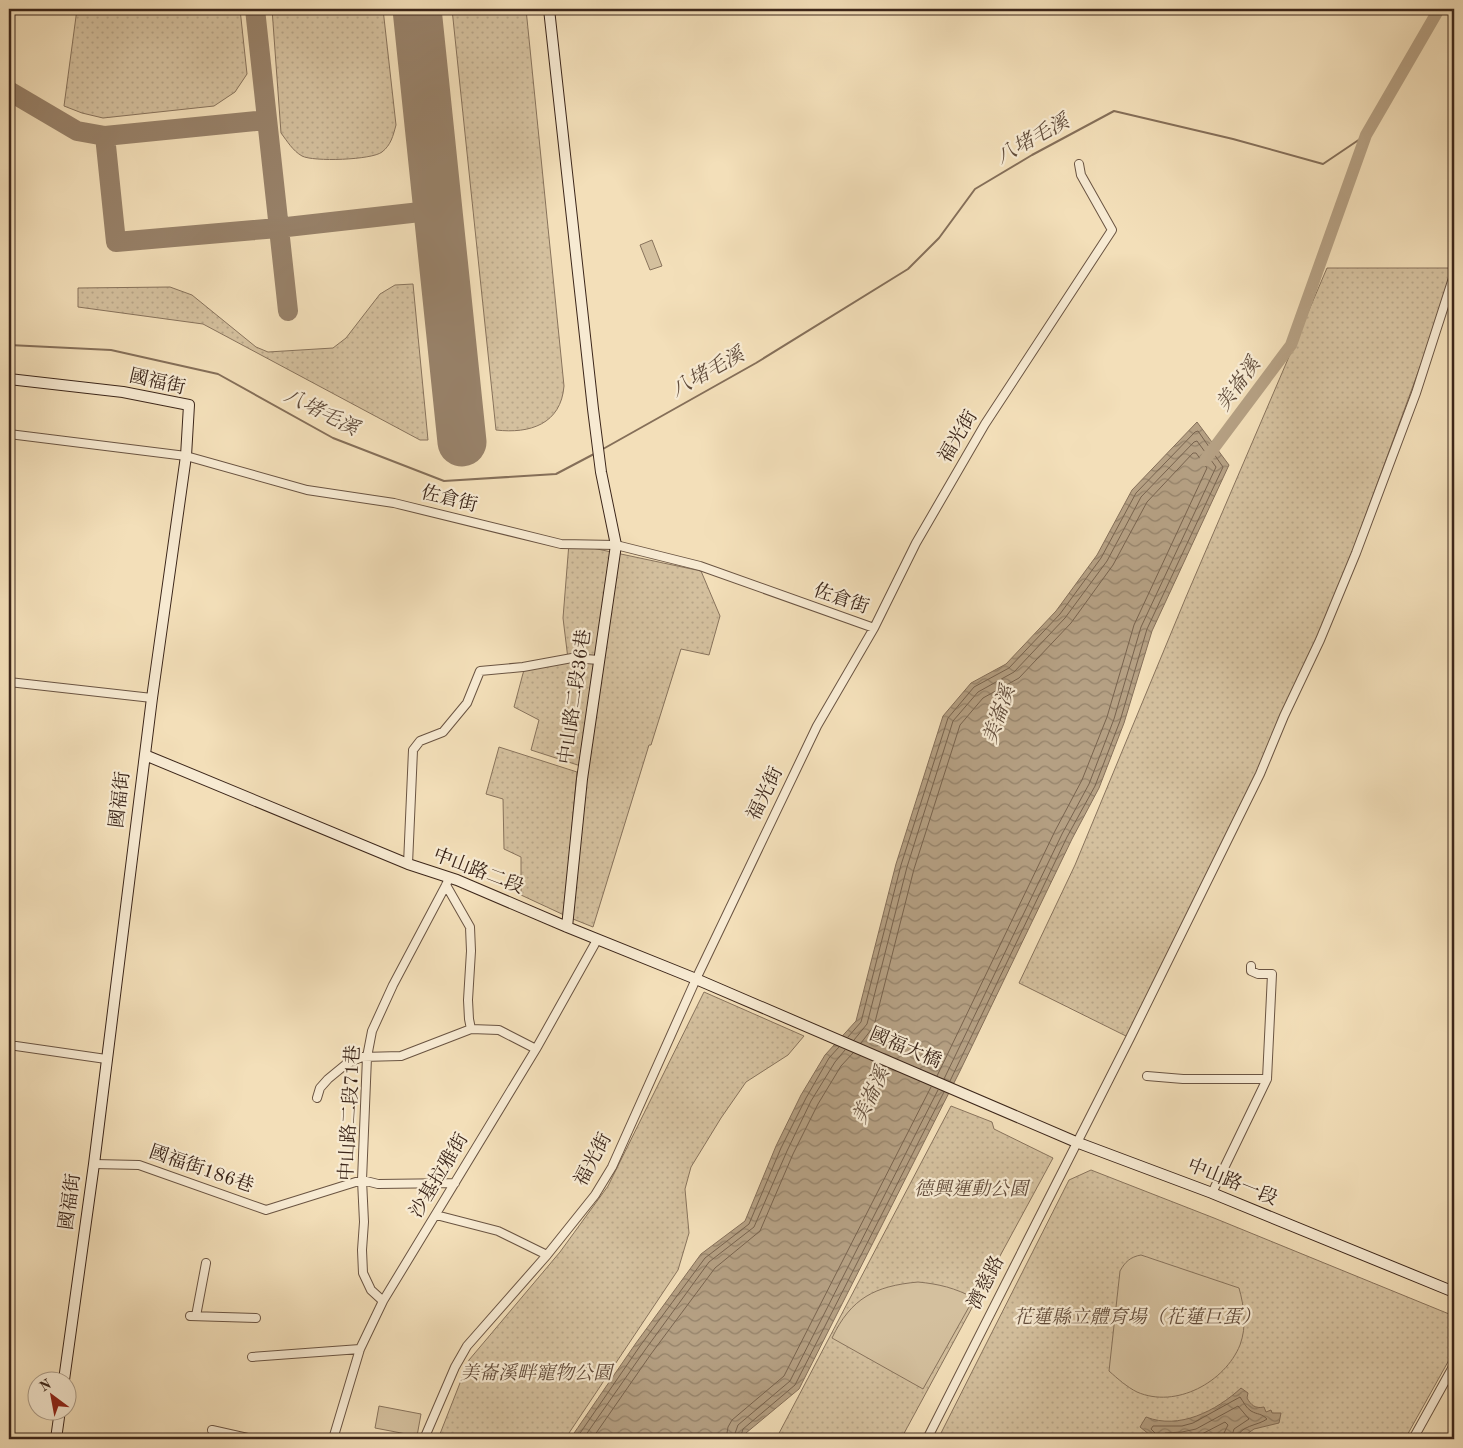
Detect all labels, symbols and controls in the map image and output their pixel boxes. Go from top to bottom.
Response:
water label: 八堵毛溪 [992,109,1075,168]
water label: 八堵毛溪 [667,342,750,401]
water label: 美崙溪 [1212,352,1266,415]
street label: 國福街 [127,365,187,399]
water label: 八堵毛溪 [281,384,364,441]
street label: 福光街 [934,407,982,466]
street label: 佐倉街 [419,482,479,516]
street label: 佐倉街 [811,580,872,618]
street label: 中山路二段36巷 [555,628,595,766]
water label: 美崙溪 [979,681,1020,747]
street label: 福光街 [743,763,787,824]
street label: 國福街 [106,770,134,829]
street label: 中山路二段 [430,844,526,898]
street label: 國福大橋 [866,1023,945,1073]
street label: 中山路二段71巷 [336,1044,364,1181]
water label: 美崙溪 [848,1062,895,1127]
street label: 沙基拉雅街 [406,1129,473,1222]
street label: 福光街 [570,1129,616,1190]
street label: 國福街186巷 [146,1141,256,1197]
street label: 中山路一段 [1184,1155,1280,1210]
street label: 國福街 [56,1172,84,1232]
park label: 德興運動公園 [914,1178,1031,1200]
street label: 濟慈路 [963,1252,1008,1313]
park label: 花蓮縣立體育場（花蓮巨蛋） [1013,1306,1261,1328]
park label: 美崙溪畔寵物公園 [460,1362,615,1384]
north arrow [28,1370,78,1420]
text: N [37,1377,54,1395]

